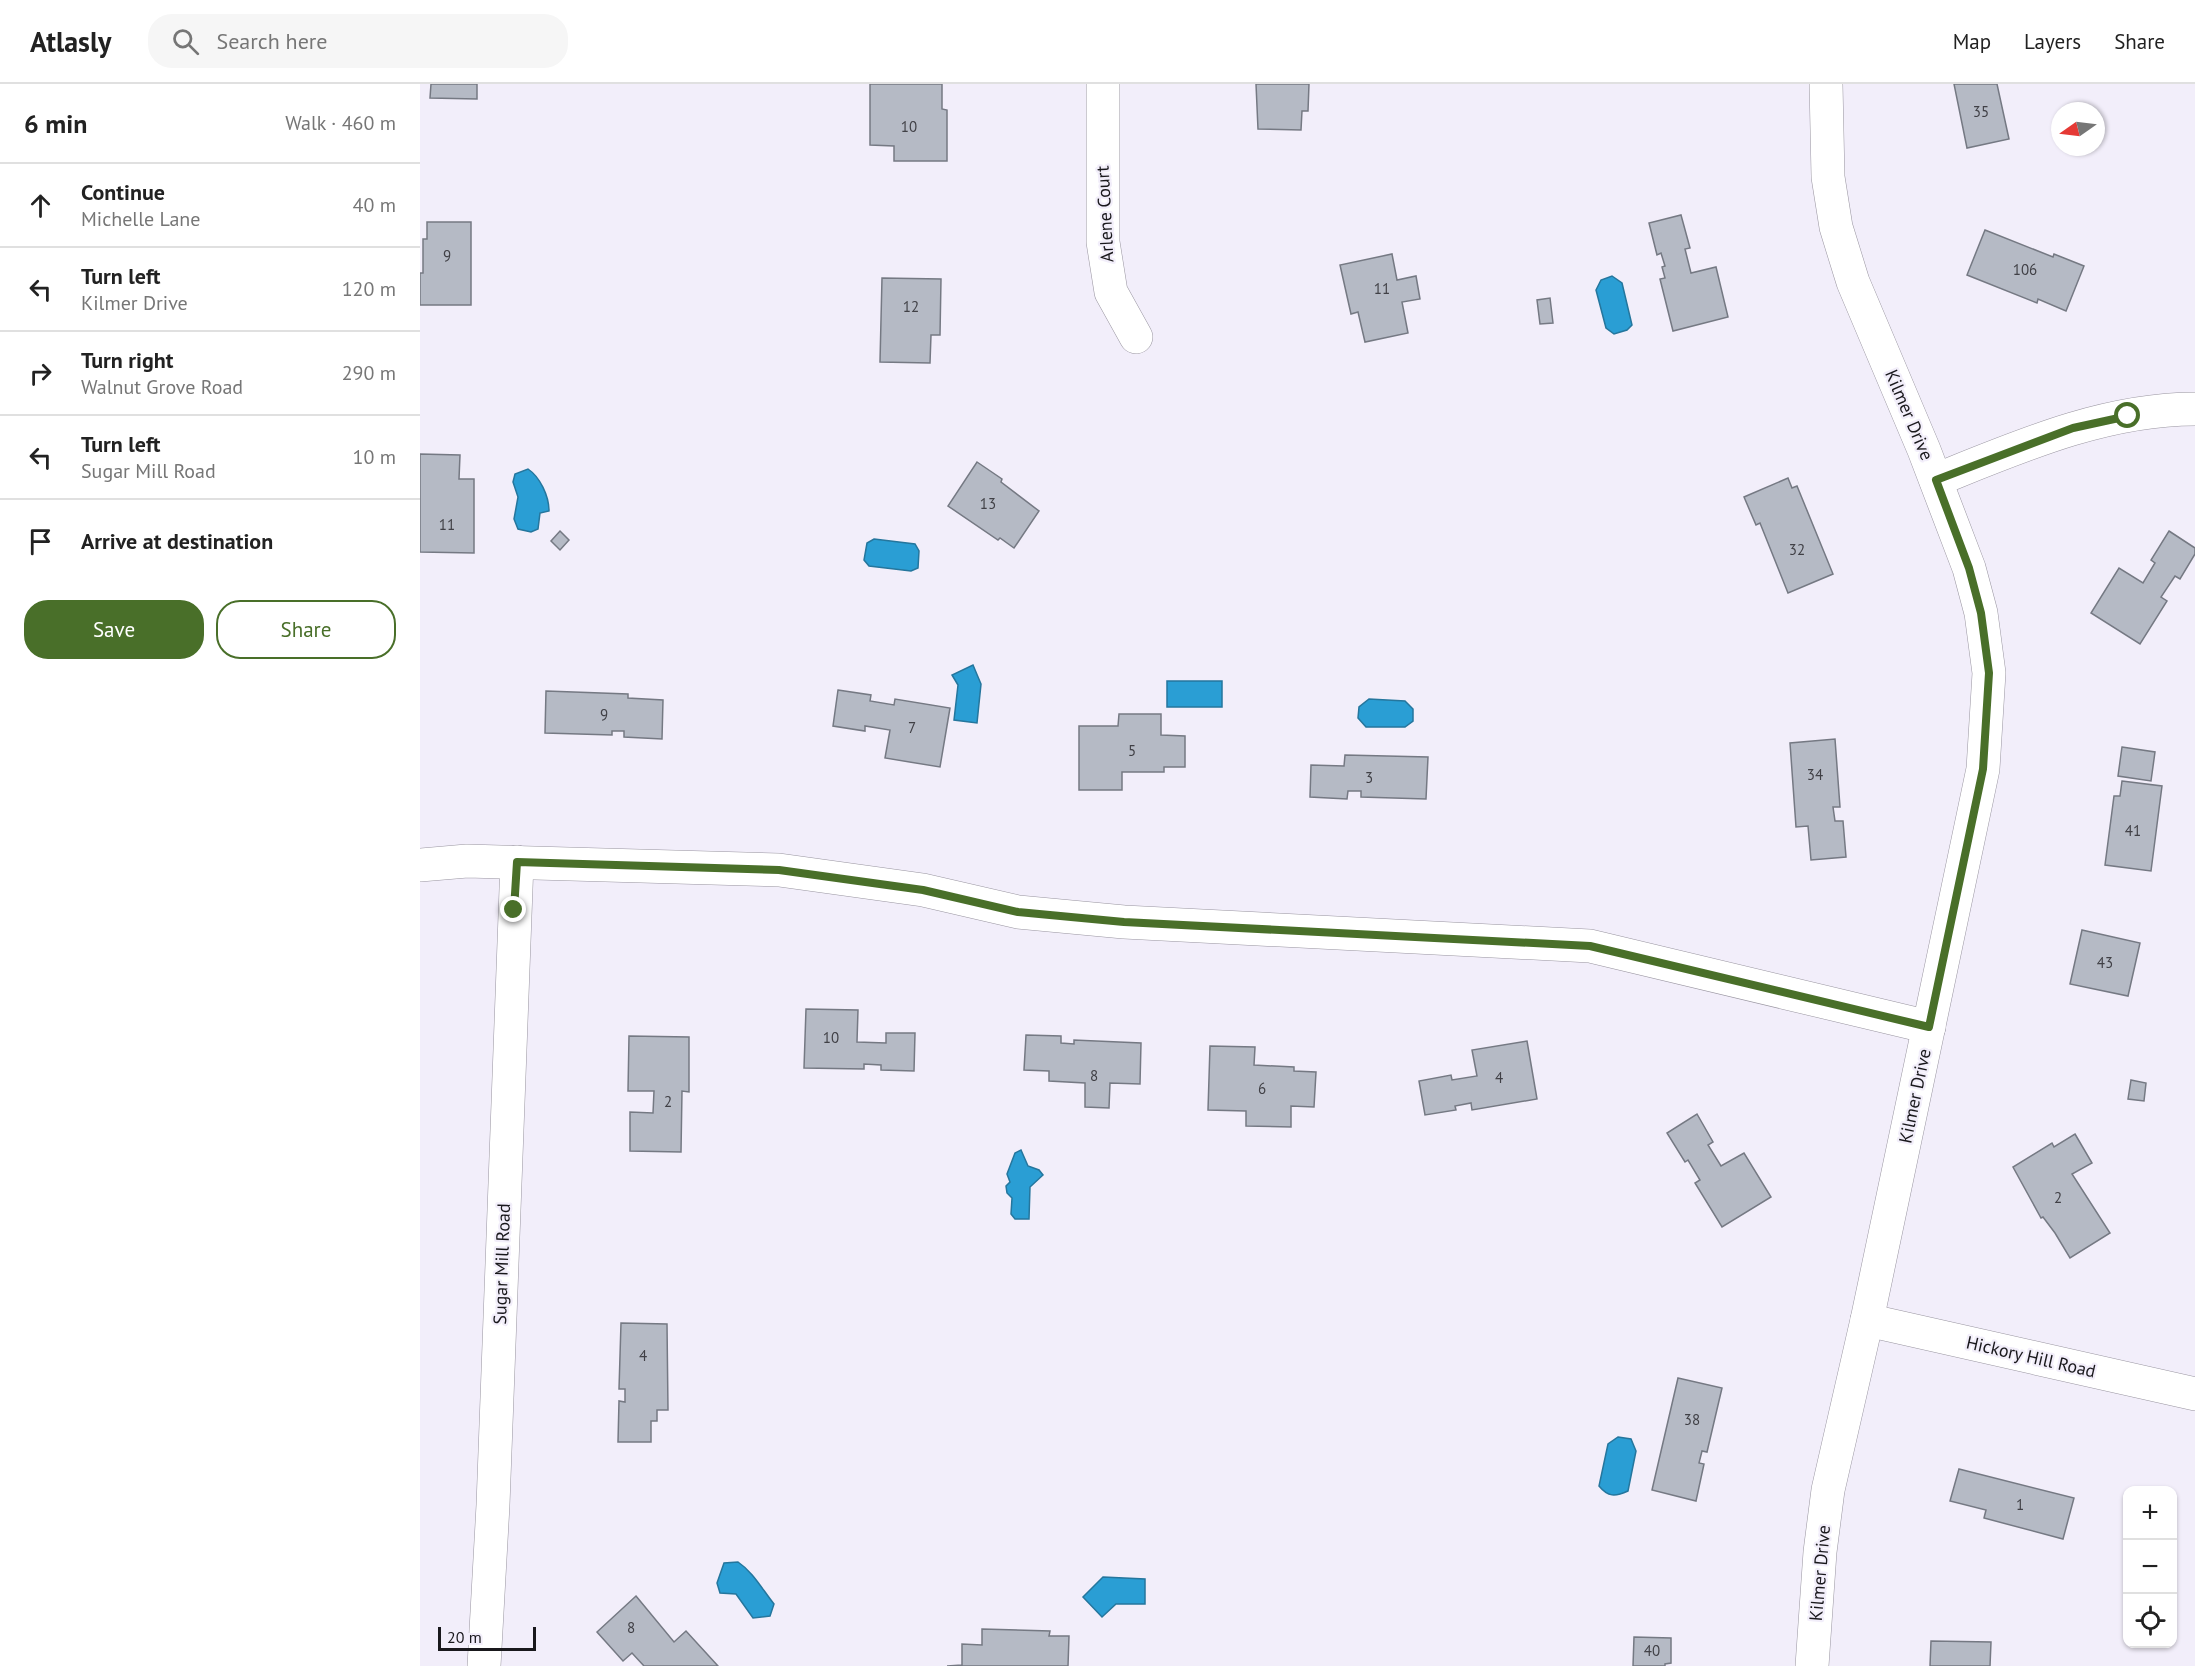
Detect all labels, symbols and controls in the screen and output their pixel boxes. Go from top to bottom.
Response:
search box [148,14,568,68]
text: Atlasly [30,23,112,60]
icon: search [169,25,202,58]
text: Search here [217,27,327,55]
text: Map [1953,28,1991,55]
text: Layers [2024,28,2081,55]
text: Share [2114,28,2165,55]
house number: 35 [1973,102,1989,121]
north arrow [2051,102,2105,156]
text: 6 min [24,107,87,140]
text: Walk · 460 m [285,110,396,136]
house number: 10 [901,117,917,136]
street label: Arlene Court [1090,165,1119,263]
text: Continue [81,178,165,206]
icon: ahead [24,189,57,222]
text: 40 m [353,192,396,218]
text: Michelle Lane [81,206,200,232]
house number: 9 [443,246,451,265]
house number: 106 [2013,260,2037,279]
text: Turn left [81,262,161,290]
icon: left [24,273,57,306]
text: 120 m [342,276,396,302]
house number: 11 [1374,279,1390,298]
text: Kilmer Drive [81,290,188,316]
house number: 12 [903,297,919,316]
text: Turn right [81,346,173,374]
icon: right [24,357,57,390]
text: 290 m [342,360,396,386]
street label: Kilmer Drive [1880,366,1939,464]
text: Walnut Grove Road [81,374,243,400]
route start [2114,402,2140,428]
text: Turn left [81,430,161,458]
icon: left [24,441,57,474]
text: 10 m [353,444,396,470]
text: Sugar Mill Road [81,458,216,484]
house number: 13 [980,494,996,513]
house number: 11 [439,515,455,534]
icon: arrive [24,525,57,558]
text: Arrive at destination [81,527,273,555]
house number: 32 [1789,540,1805,559]
button: Save [24,600,204,659]
button: Share [216,600,396,659]
house number: 9 [600,705,608,724]
house number: 7 [908,718,916,737]
house number: 5 [1128,741,1136,760]
house number: 34 [1807,765,1823,784]
house number: 3 [1365,768,1373,787]
house number: 41 [2125,821,2141,840]
route end [500,896,526,922]
house number: 43 [2097,953,2113,972]
house number: 10 [823,1028,839,1047]
street label: Kilmer Drive [1893,1047,1936,1145]
house number: 8 [1090,1066,1098,1085]
house number: 4 [1495,1068,1503,1087]
house number: 6 [1258,1079,1266,1098]
house number: 2 [664,1092,672,1111]
house number: 2 [2054,1188,2062,1207]
street label: Sugar Mill Road [488,1203,515,1325]
street label: Hickory Hill Road [1964,1330,2098,1383]
house number: 4 [639,1346,647,1365]
house number: 38 [1684,1410,1700,1429]
map controls [2123,1486,2177,1648]
button: + [2123,1486,2177,1540]
house number: 1 [2016,1495,2024,1514]
street label: Kilmer Drive [1804,1524,1835,1622]
button: − [2123,1540,2177,1594]
button: locate [2123,1594,2177,1648]
house number: 8 [627,1618,635,1637]
scale bar [438,1624,536,1652]
text: 20 m [447,1627,482,1647]
house number: 40 [1644,1641,1660,1660]

